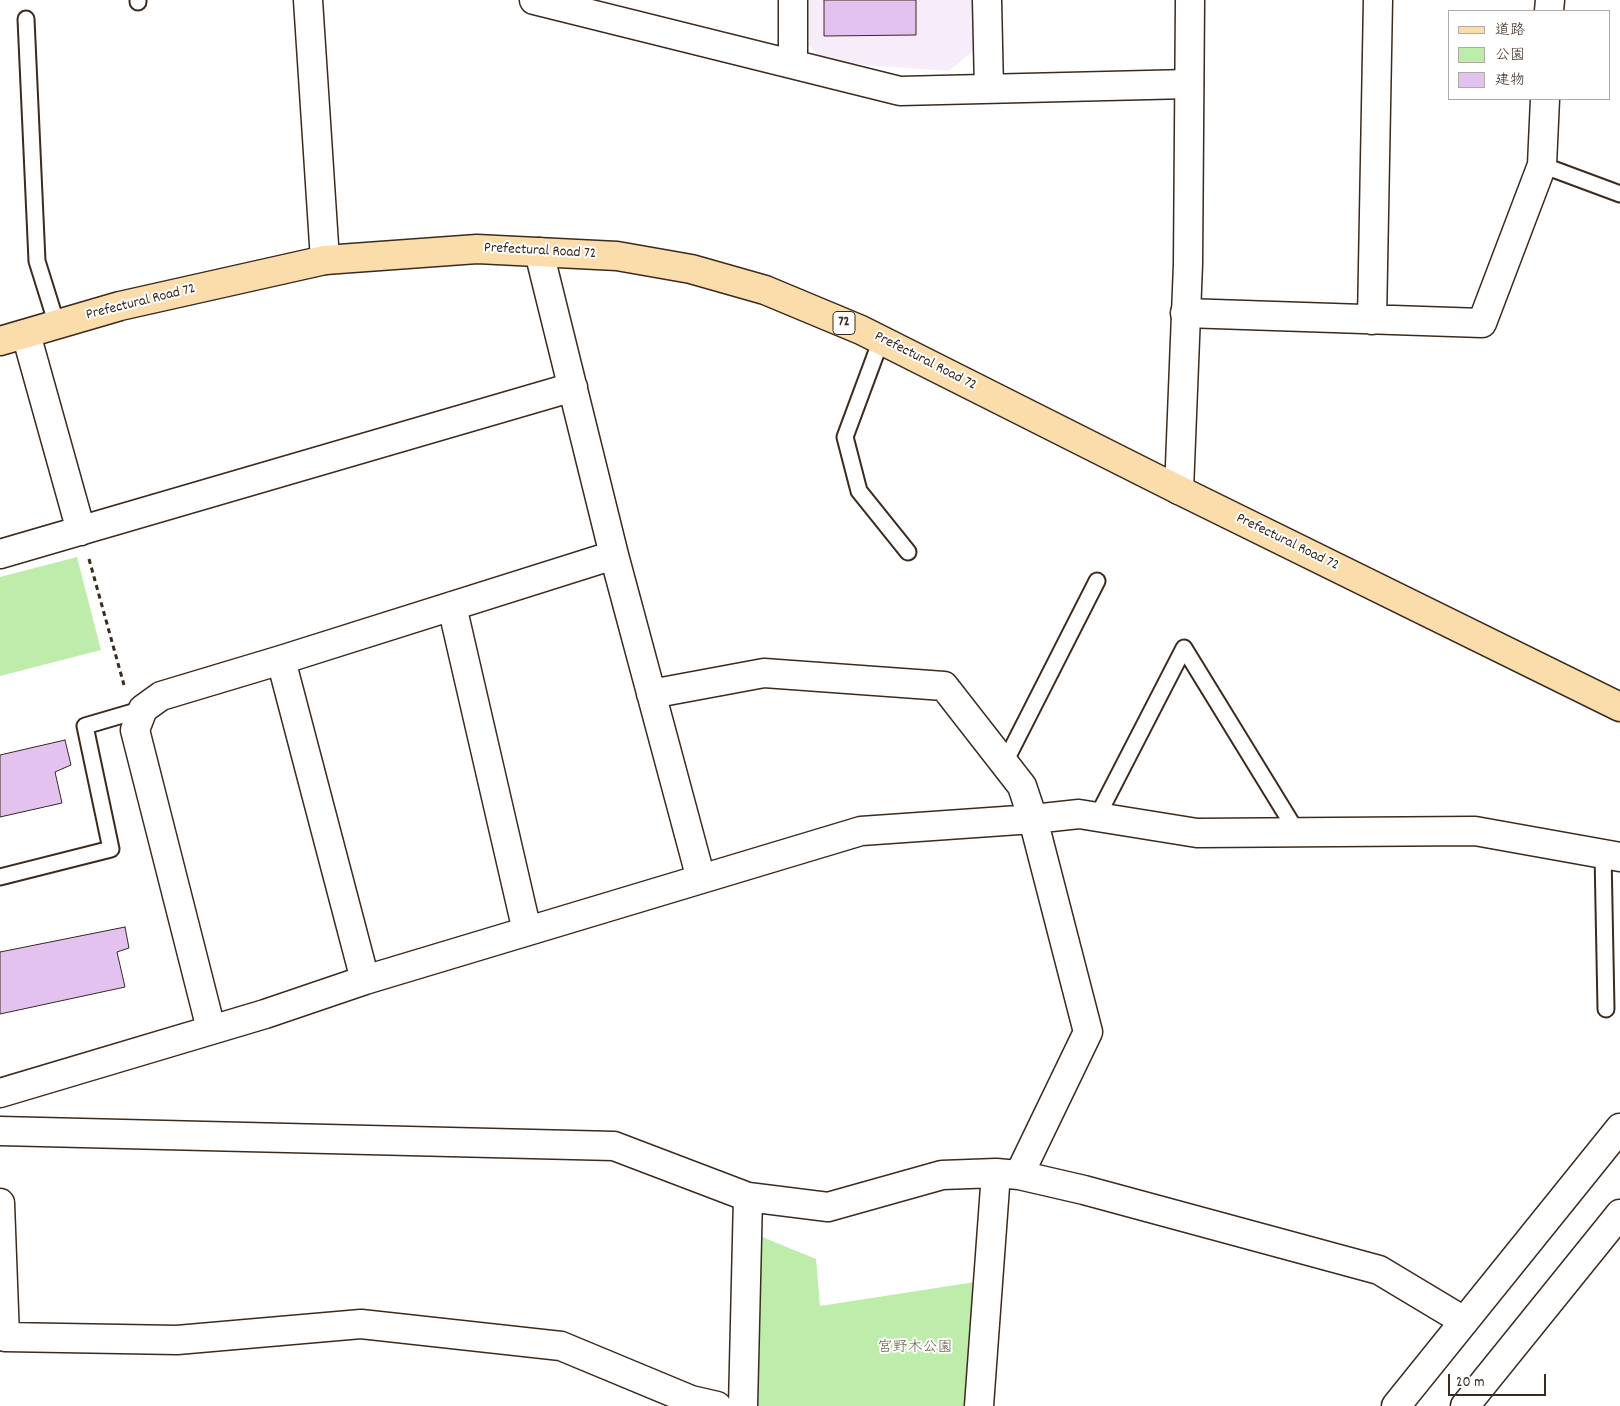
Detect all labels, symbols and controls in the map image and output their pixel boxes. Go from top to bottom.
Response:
legend [1448,10,1610,100]
text: 道路 [1495,20,1525,42]
text: 公園 [1495,45,1525,67]
text: 建物 [1495,70,1525,92]
street label: Prefectural Road 72 [483,240,597,264]
street label: Prefectural Road 72 [84,281,198,325]
road number: 72 [833,312,855,334]
street label: Prefectural Road 72 [871,328,979,396]
street label: Prefectural Road 72 [1233,510,1341,576]
park label: 宮野木公園 [878,1340,952,1358]
scale bar [1450,1364,1548,1396]
text: 20 m [1456,1372,1484,1394]

